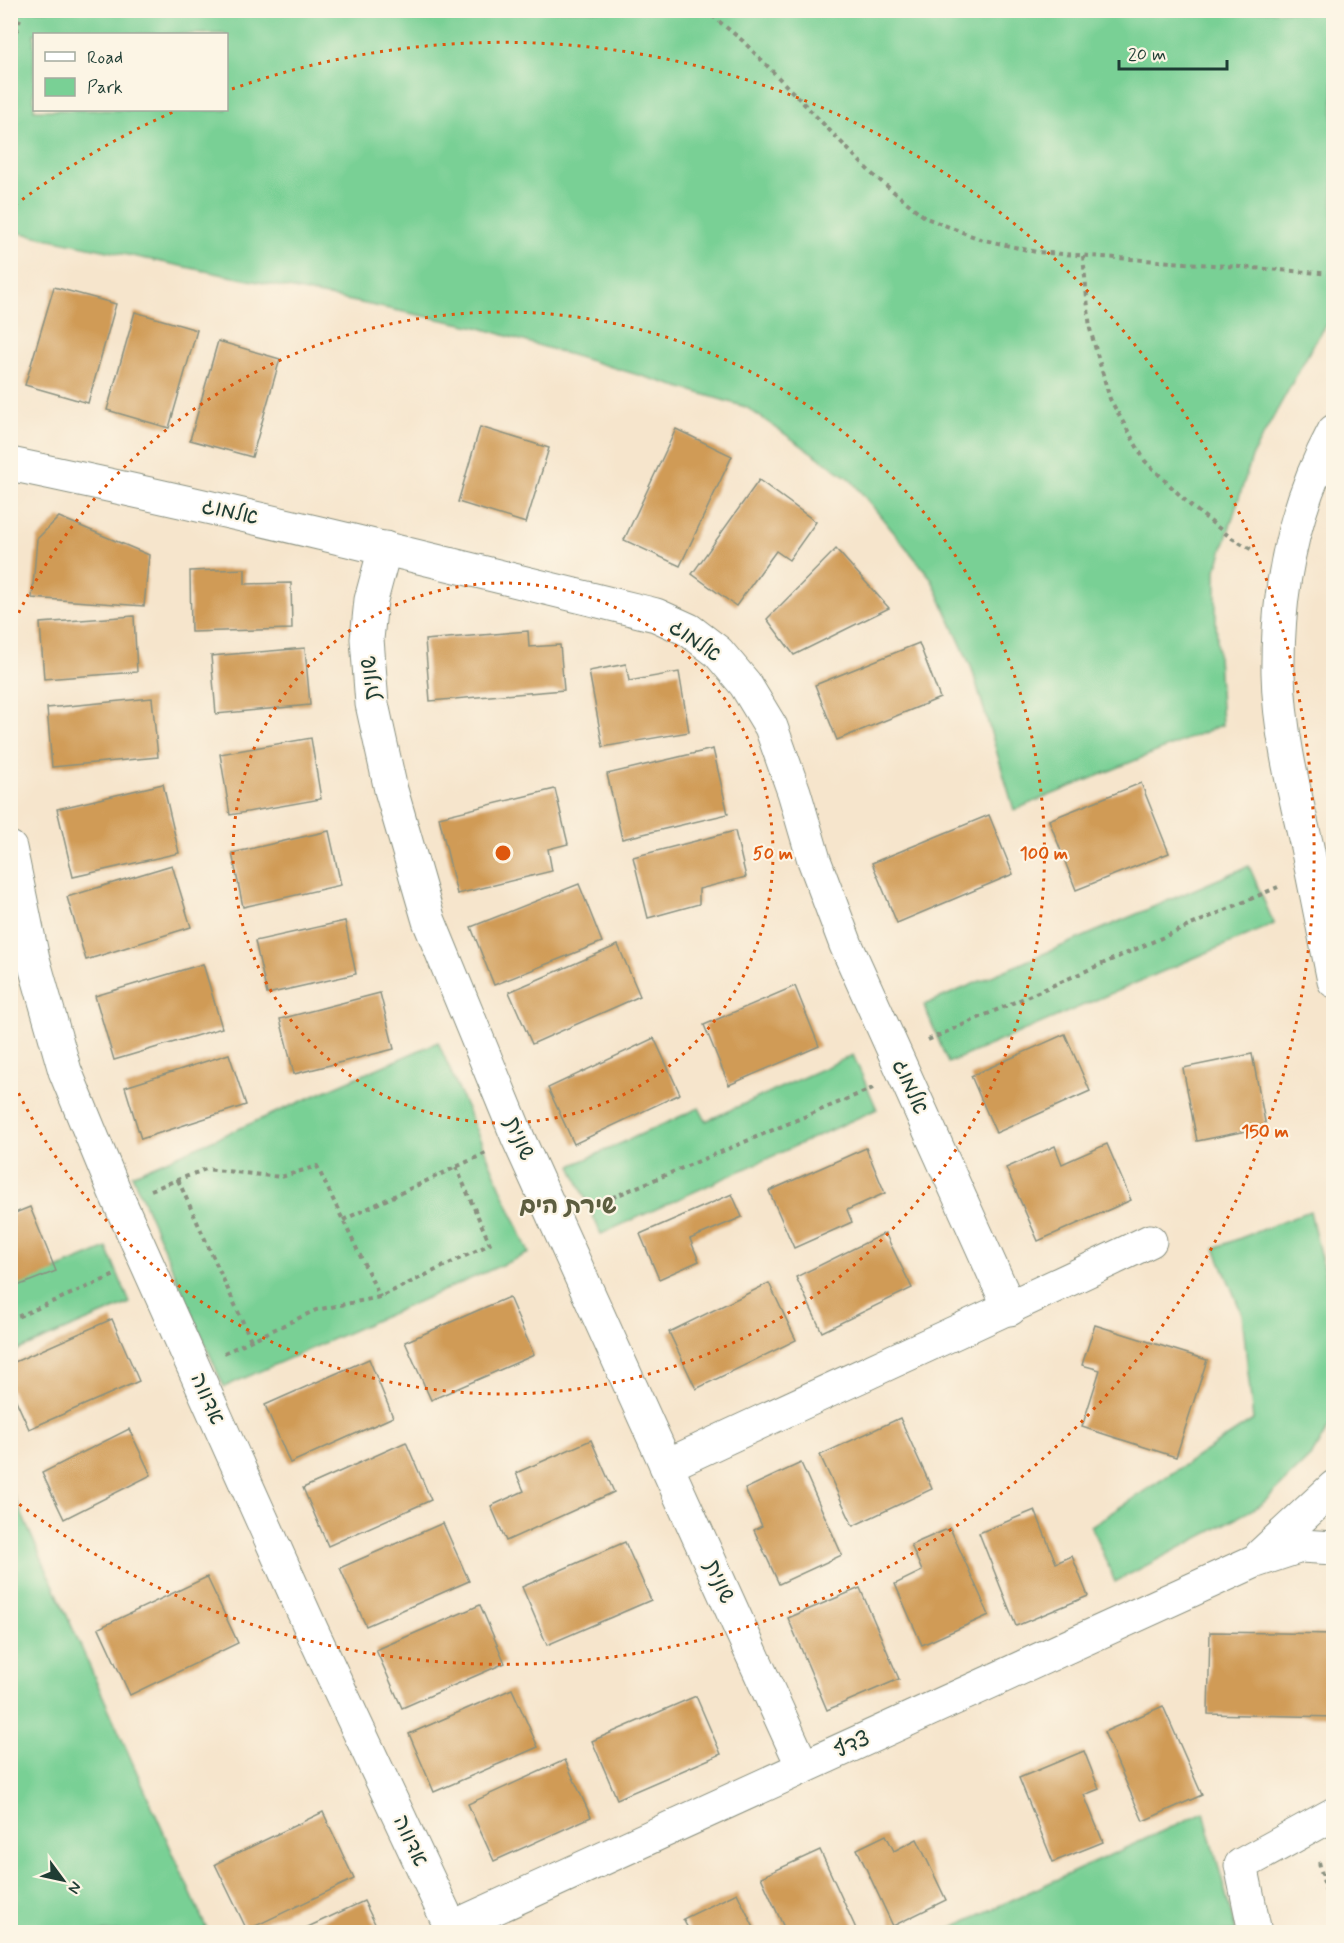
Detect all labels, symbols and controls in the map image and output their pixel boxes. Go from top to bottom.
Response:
legend [33,33,228,111]
scale bar [1119,33,1227,71]
text: 20 m [1128,43,1166,67]
text: Road [87,46,123,70]
text: Park [87,76,123,100]
street label: אלמוג [199,492,261,532]
street label: אלמוג [664,613,726,669]
street label: שונית [355,654,387,702]
text: 50 m [753,842,793,866]
text: 100 m [1020,842,1068,866]
centre of rings [493,843,513,863]
street label: אלמוג [886,1055,934,1119]
street label: שונית [497,1113,541,1165]
text: 150 m [1241,1120,1289,1144]
district label: שירת הים [519,1191,617,1222]
street label: אדווה [183,1369,231,1429]
street label: שונית [697,1556,741,1608]
street label: צדף [830,1725,874,1765]
street label: אדווה [386,1811,434,1871]
north arrow [33,1850,93,1910]
text: N [63,1877,86,1898]

